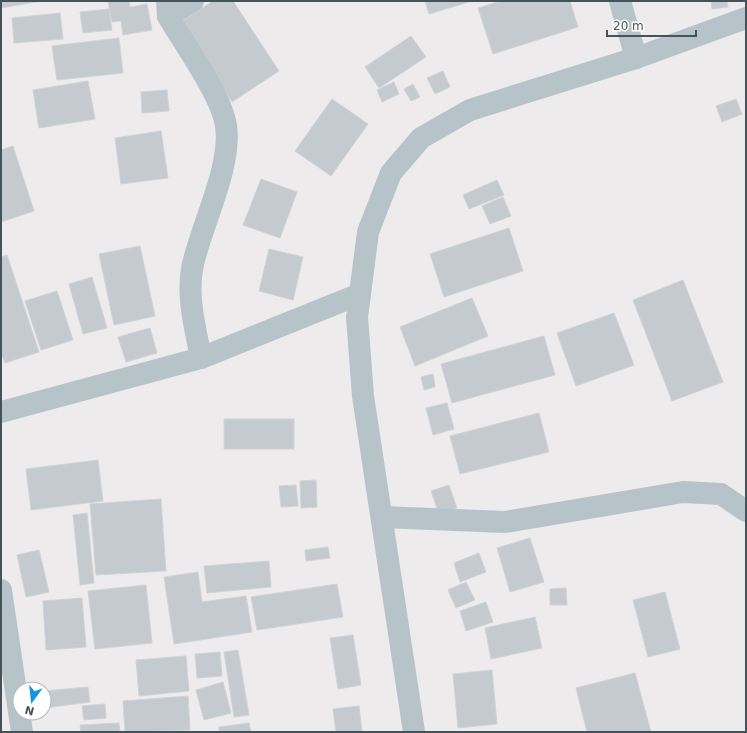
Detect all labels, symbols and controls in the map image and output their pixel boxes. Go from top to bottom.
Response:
scale bar [607,12,696,38]
text: 20 m [613,19,644,33]
north arrow [12,681,52,721]
text: N [23,703,36,718]

